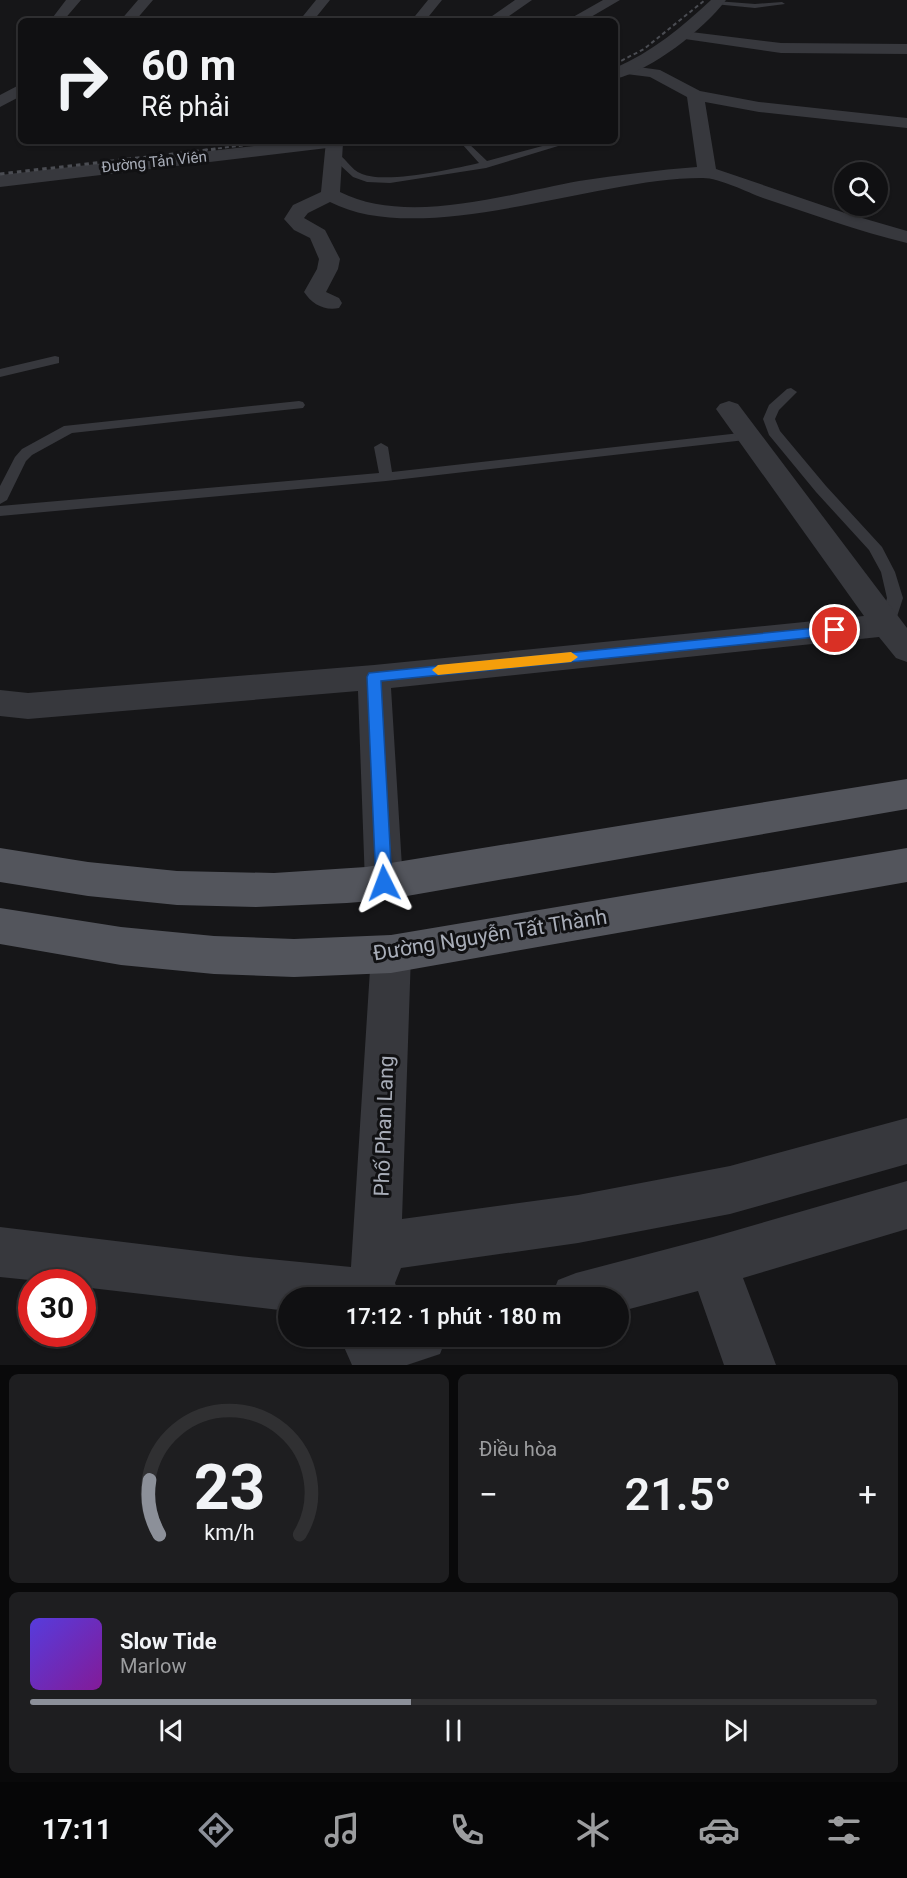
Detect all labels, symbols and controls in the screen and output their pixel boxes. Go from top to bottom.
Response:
text: 60 m [141,41,236,90]
icon: right [42,42,120,120]
text: Rẽ phải [141,91,230,123]
street label: Đường Tản Viên [100,148,208,176]
map controls [834,162,888,216]
button: search [834,162,888,216]
pin [809,604,860,655]
icon: arrive [818,613,851,646]
position arrow [352,851,416,915]
street label: Đường Nguyễn Tất Thành [371,905,609,965]
street label: Phố Phan Lang [370,1055,398,1197]
speed limit sign: 30 [18,1269,96,1347]
text: 17:12 · 1 phút · 180 m [346,1304,561,1329]
text: Điều hòa [479,1437,557,1461]
text: 23 [193,1451,265,1524]
text: 21.5° [624,1468,732,1521]
text: − [479,1475,498,1514]
text: + [858,1475,877,1514]
text: km/h [204,1521,254,1546]
text: Slow Tide [120,1629,217,1654]
text: Marlow [120,1654,186,1678]
icon: previous [155,1714,188,1747]
icon: pause [437,1714,470,1747]
icon: next [719,1714,752,1747]
icon: directions [195,1809,237,1851]
icon: music [321,1809,363,1851]
icon: phone [446,1809,488,1851]
icon: climate [572,1809,614,1851]
icon: car [698,1809,740,1851]
icon: filters [823,1809,865,1851]
text: 17:11 [42,1814,111,1846]

